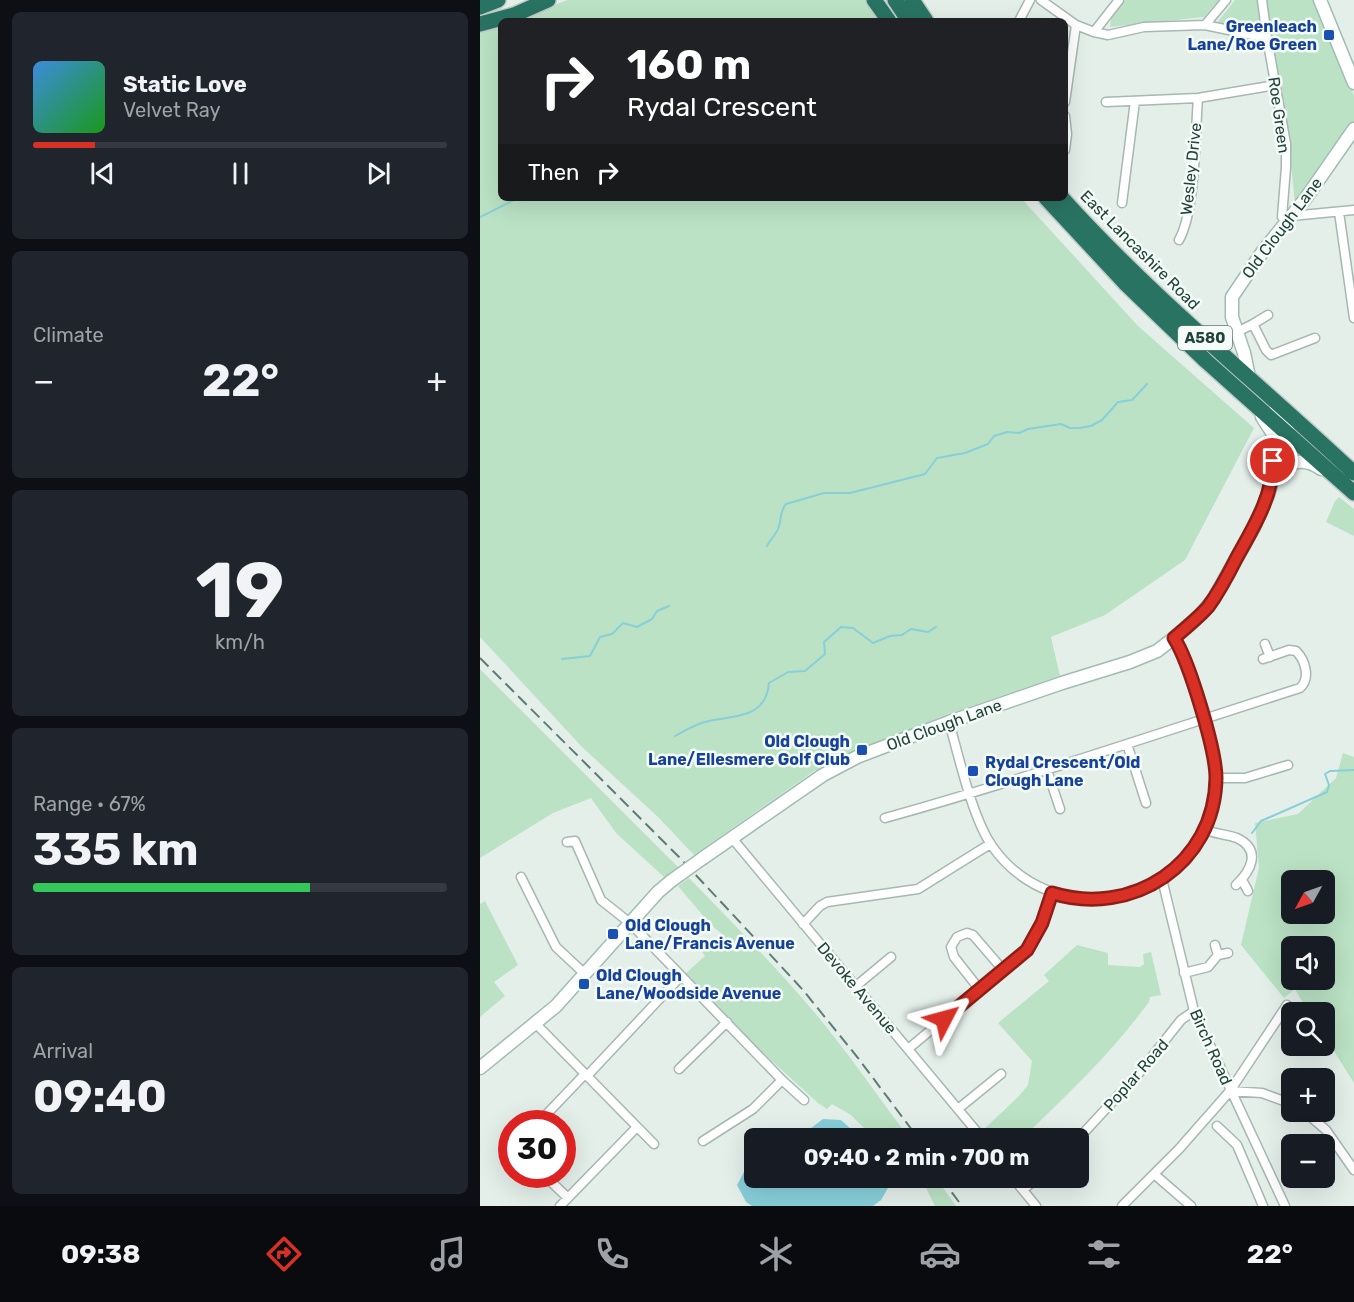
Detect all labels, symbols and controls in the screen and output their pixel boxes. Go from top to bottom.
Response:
place label: Greenleach Lane/Roe Green [1188,17,1317,54]
marker: Greenleach Lane/Roe Green [1322,28,1336,42]
text: 160 m [627,40,751,90]
icon: right [528,42,606,120]
text: Static Love [123,71,247,98]
street label: Roe Green [1264,76,1294,154]
text: Rydal Crescent [627,91,817,123]
text: Velvet Ray [123,98,221,122]
street label: Wesley Drive [1177,122,1205,216]
icon: right [591,156,624,189]
icon: previous [86,157,119,190]
icon: pause [224,157,257,190]
icon: next [362,157,395,190]
text: Then [528,159,579,186]
street label: Old Clough Lane [1238,174,1326,282]
street label: East Lancashire Road [1077,187,1203,313]
text: Climate [33,323,104,347]
road number: A580 [1178,326,1232,350]
text: 22° [202,354,279,407]
text: − [33,361,54,400]
text: + [426,361,447,400]
pin [1247,435,1298,486]
icon: arrive [1256,444,1289,477]
text: 19 [196,544,284,637]
text: km/h [215,630,265,654]
street label: Old Clough Lane [884,695,1004,755]
place label: Old Clough Lane/Ellesmere Golf Club [648,732,850,769]
marker: Old Clough Lane/Ellesmere Golf Club [855,743,869,757]
place label: Rydal Crescent/Old Clough Lane [985,753,1140,790]
marker: Rydal Crescent/Old Clough Lane [966,764,980,778]
text: Range · 67% [33,792,146,816]
text: 335 km [33,823,199,876]
north arrow [1281,870,1335,924]
map controls [1281,870,1335,1188]
place label: Old Clough Lane/Francis Avenue [625,916,795,953]
marker: Old Clough Lane/Francis Avenue [606,927,620,941]
button: sound [1281,936,1335,990]
street label: Devoke Avenue [813,938,901,1038]
place label: Old Clough Lane/Woodside Avenue [596,966,781,1003]
marker: Old Clough Lane/Woodside Avenue [577,977,591,991]
position arrow [912,987,976,1051]
button: search [1281,1002,1335,1056]
street label: Birch Road [1186,1006,1236,1088]
street label: Poplar Road [1100,1035,1172,1115]
text: Arrival [33,1039,93,1063]
button: + [1281,1068,1335,1122]
text: 09:40 [33,1070,167,1123]
speed limit sign: 30 [498,1110,576,1188]
button: − [1281,1134,1335,1188]
text: 09:40 · 2 min · 700 m [804,1144,1029,1171]
icon: directions [263,1233,305,1275]
icon: music [427,1233,469,1275]
icon: phone [591,1233,633,1275]
icon: climate [755,1233,797,1275]
icon: car [919,1233,961,1275]
icon: filters [1083,1233,1125,1275]
text: 09:38 [61,1238,141,1270]
text: 22° [1247,1238,1293,1270]

